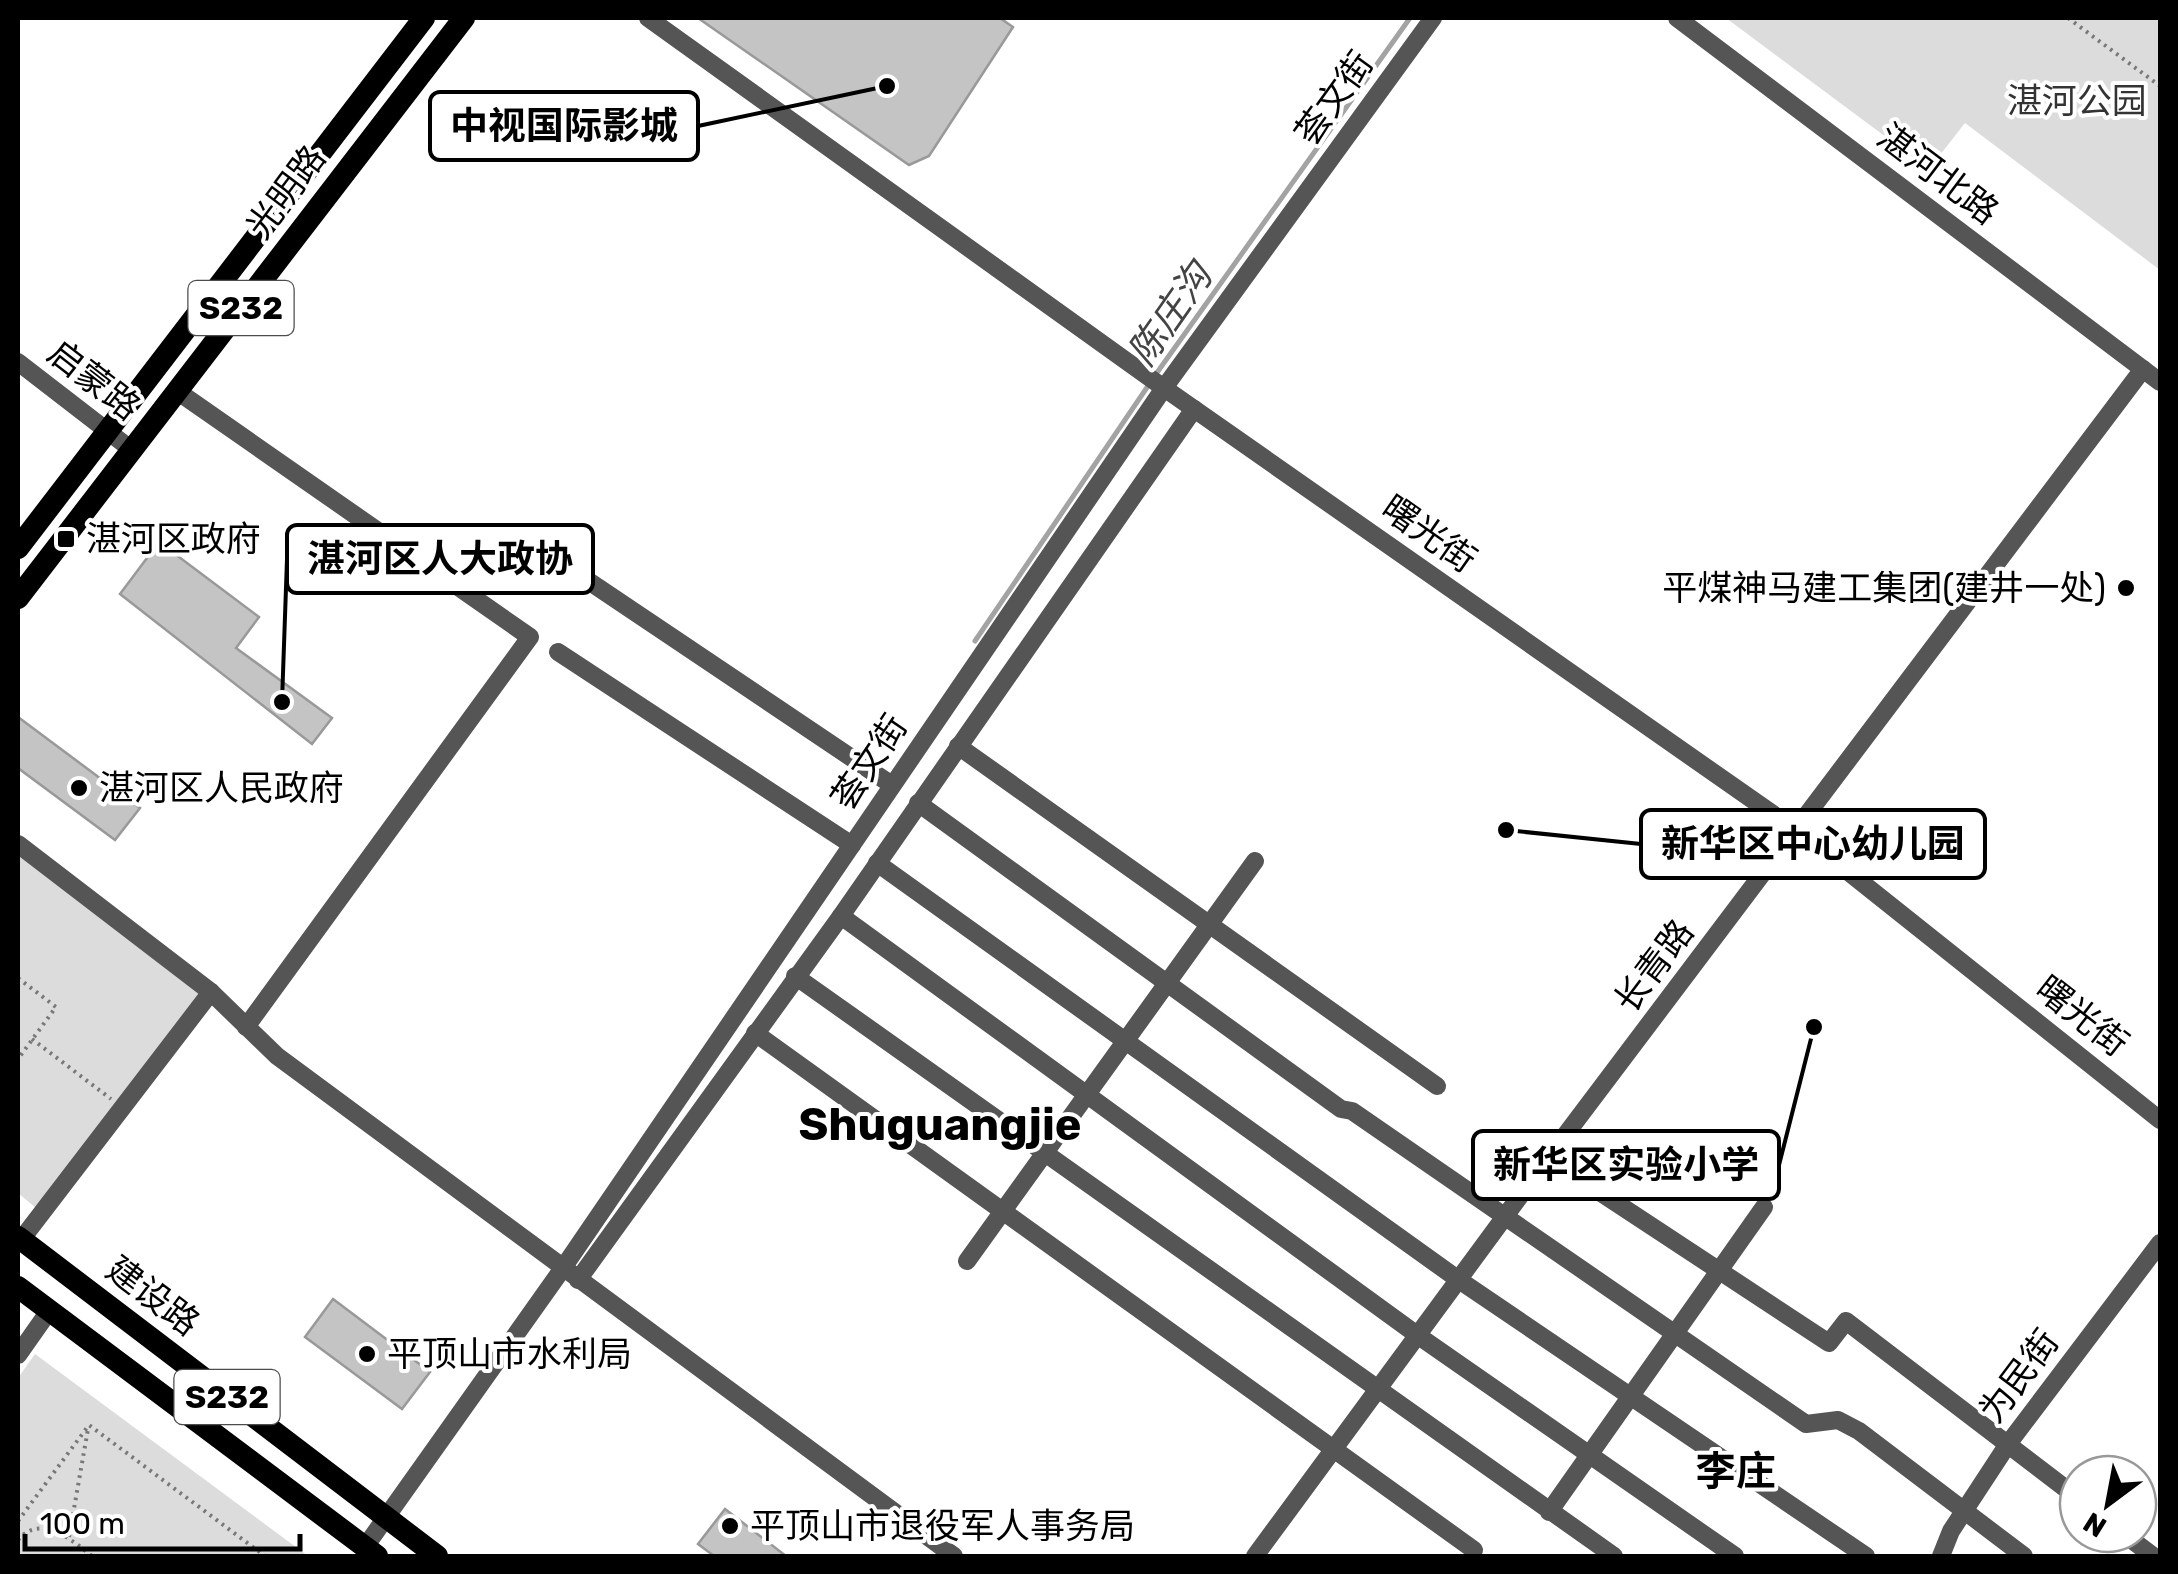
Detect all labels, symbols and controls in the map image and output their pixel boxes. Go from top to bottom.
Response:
street label: 荟文街 [1286,43,1382,153]
park label: 湛河公园 [2007,80,2147,122]
callout: 中视国际影城 [430,92,698,160]
text: 中视国际影城 [450,103,678,149]
street label: 湛河北路 [1869,115,2007,233]
street label: 光明路 [238,137,334,247]
water label: 陈庄沟 [1118,251,1224,374]
road number: S232 [188,281,294,335]
street label: 启蒙路 [40,331,148,429]
street label: 曙光街 [1374,487,1484,581]
place label: 湛河区政府 [86,518,261,560]
callout: 湛河区人大政协 [287,525,593,593]
marker: 湛河区政府 [55,528,77,550]
text: 湛河区人大政协 [307,536,573,582]
place label: 平煤神马建工集团(建井一处) [1662,567,2106,609]
marker: 平煤神马建工集团(建井一处) [2115,577,2137,599]
street label: 荟文街 [822,707,916,817]
place label: 湛河区人民政府 [99,767,344,809]
marker: 湛河区人民政府 [68,777,90,799]
callout: 新华区中心幼儿园 [1641,810,1985,878]
text: 新华区中心幼儿园 [1661,821,1965,867]
street label: 长青路 [1606,911,1702,1021]
street label: 曙光街 [2028,967,2136,1065]
district label: Shuguangjie [798,1098,1082,1151]
callout: 新华区实验小学 [1473,1131,1779,1199]
text: 新华区实验小学 [1493,1142,1759,1188]
street label: 建设路 [98,1248,208,1344]
street label: 为民街 [1971,1321,2067,1431]
place label: 平顶山市水利局 [387,1333,632,1375]
marker: 平顶山市水利局 [356,1343,378,1365]
road number: S232 [174,1370,280,1424]
district label: 李庄 [1696,1448,1776,1495]
north arrow [2058,1454,2158,1554]
scale bar [25,1489,300,1551]
place label: 平顶山市退役军人事务局 [750,1505,1135,1547]
text: N [2078,1505,2112,1544]
text: 100 m [40,1506,125,1542]
marker: 平顶山市退役军人事务局 [719,1515,741,1537]

